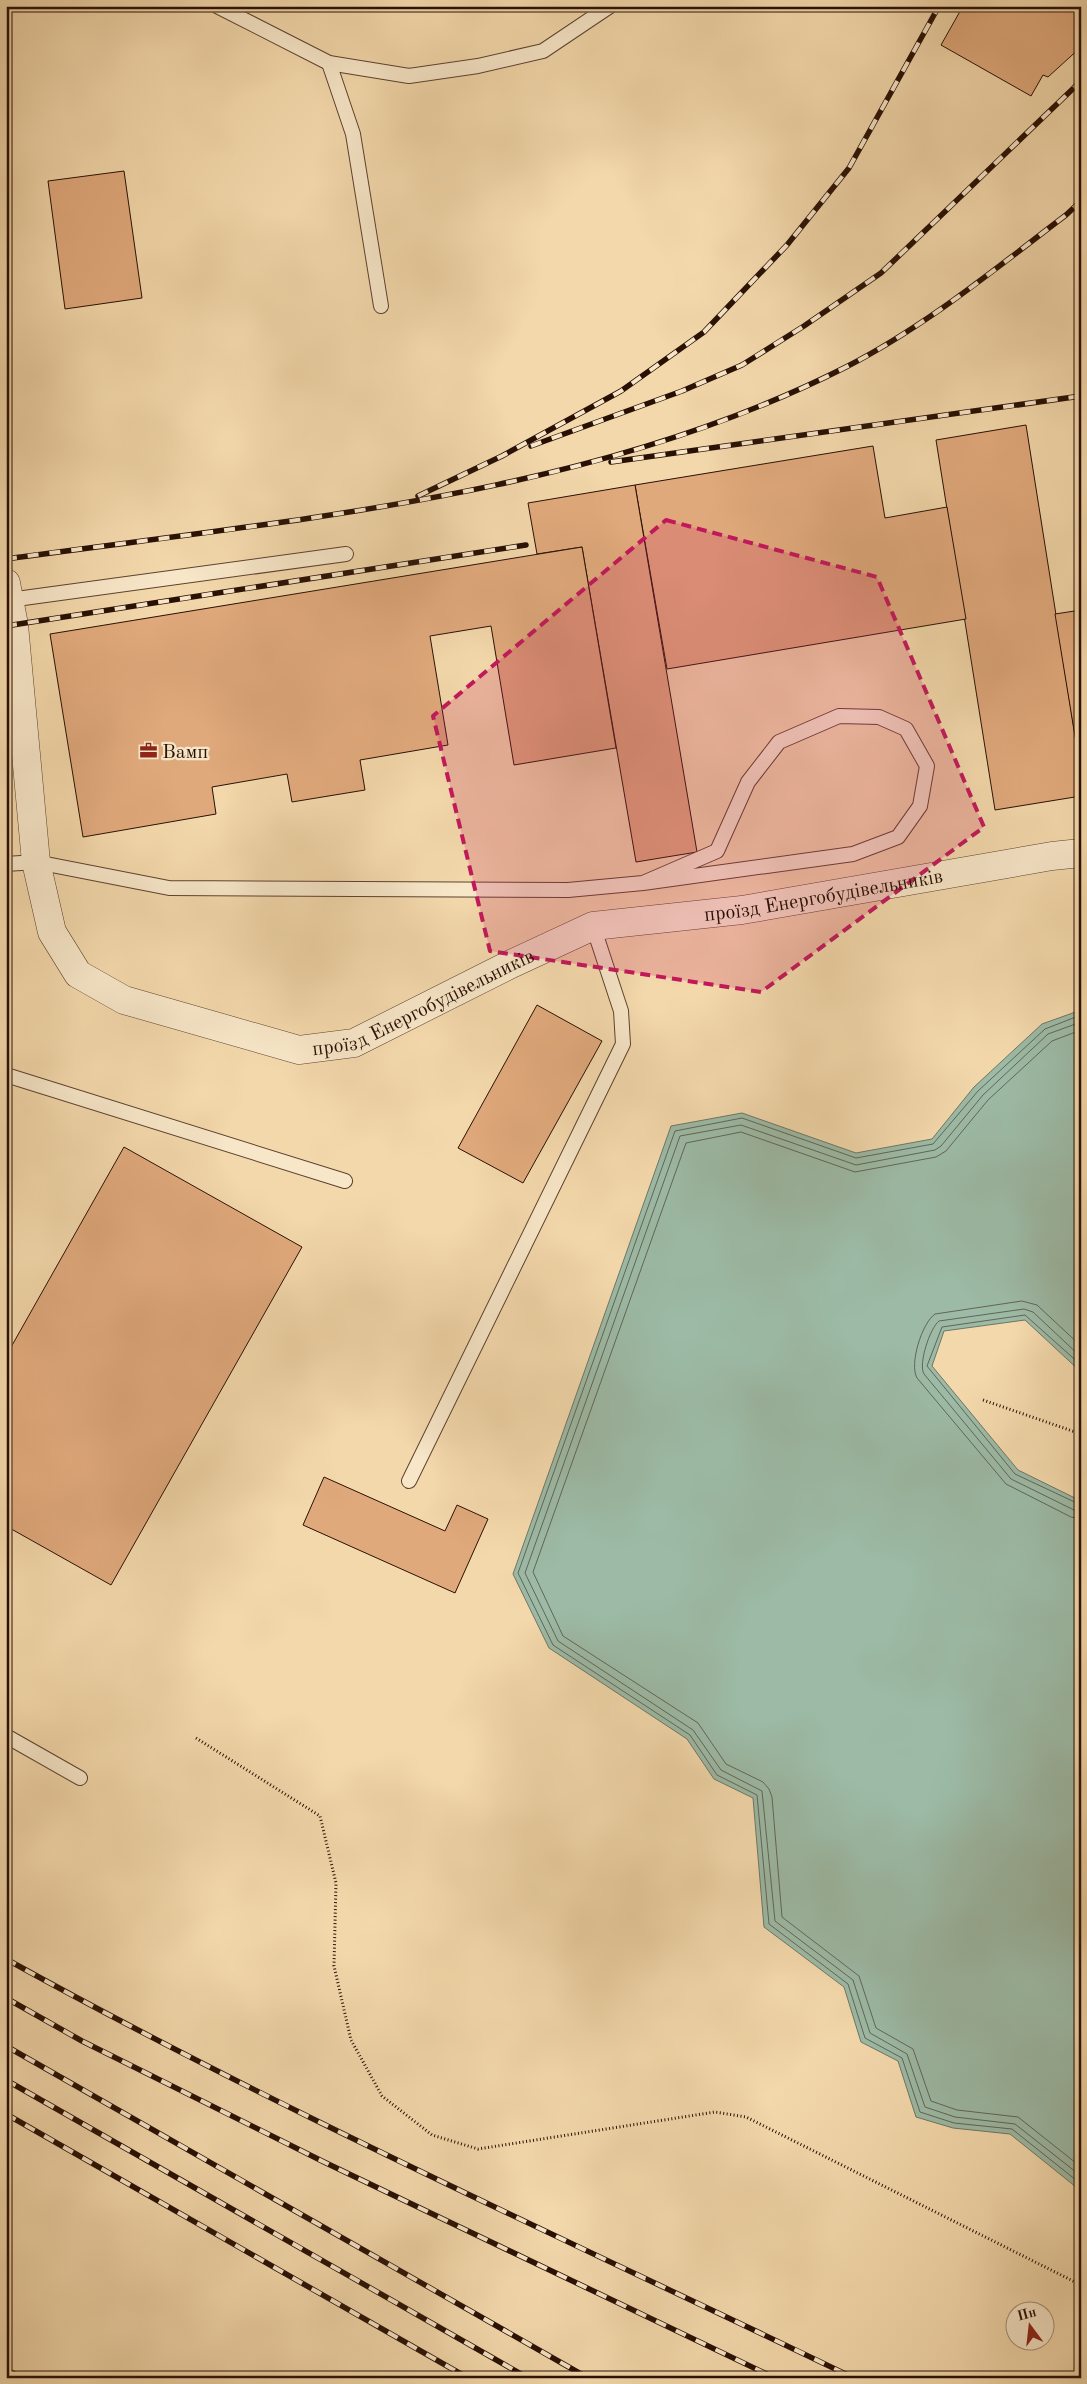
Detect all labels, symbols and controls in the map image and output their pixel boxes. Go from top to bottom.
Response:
office icon: Вамп [138,741,158,761]
place label: Вамп [162,743,208,763]
street label: проїзд Енергобудівельників [703,867,945,926]
street label: проїзд Енергобудівельників [311,947,538,1060]
north arrow [1004,2302,1054,2352]
text: Пн [1016,2305,1038,2324]

